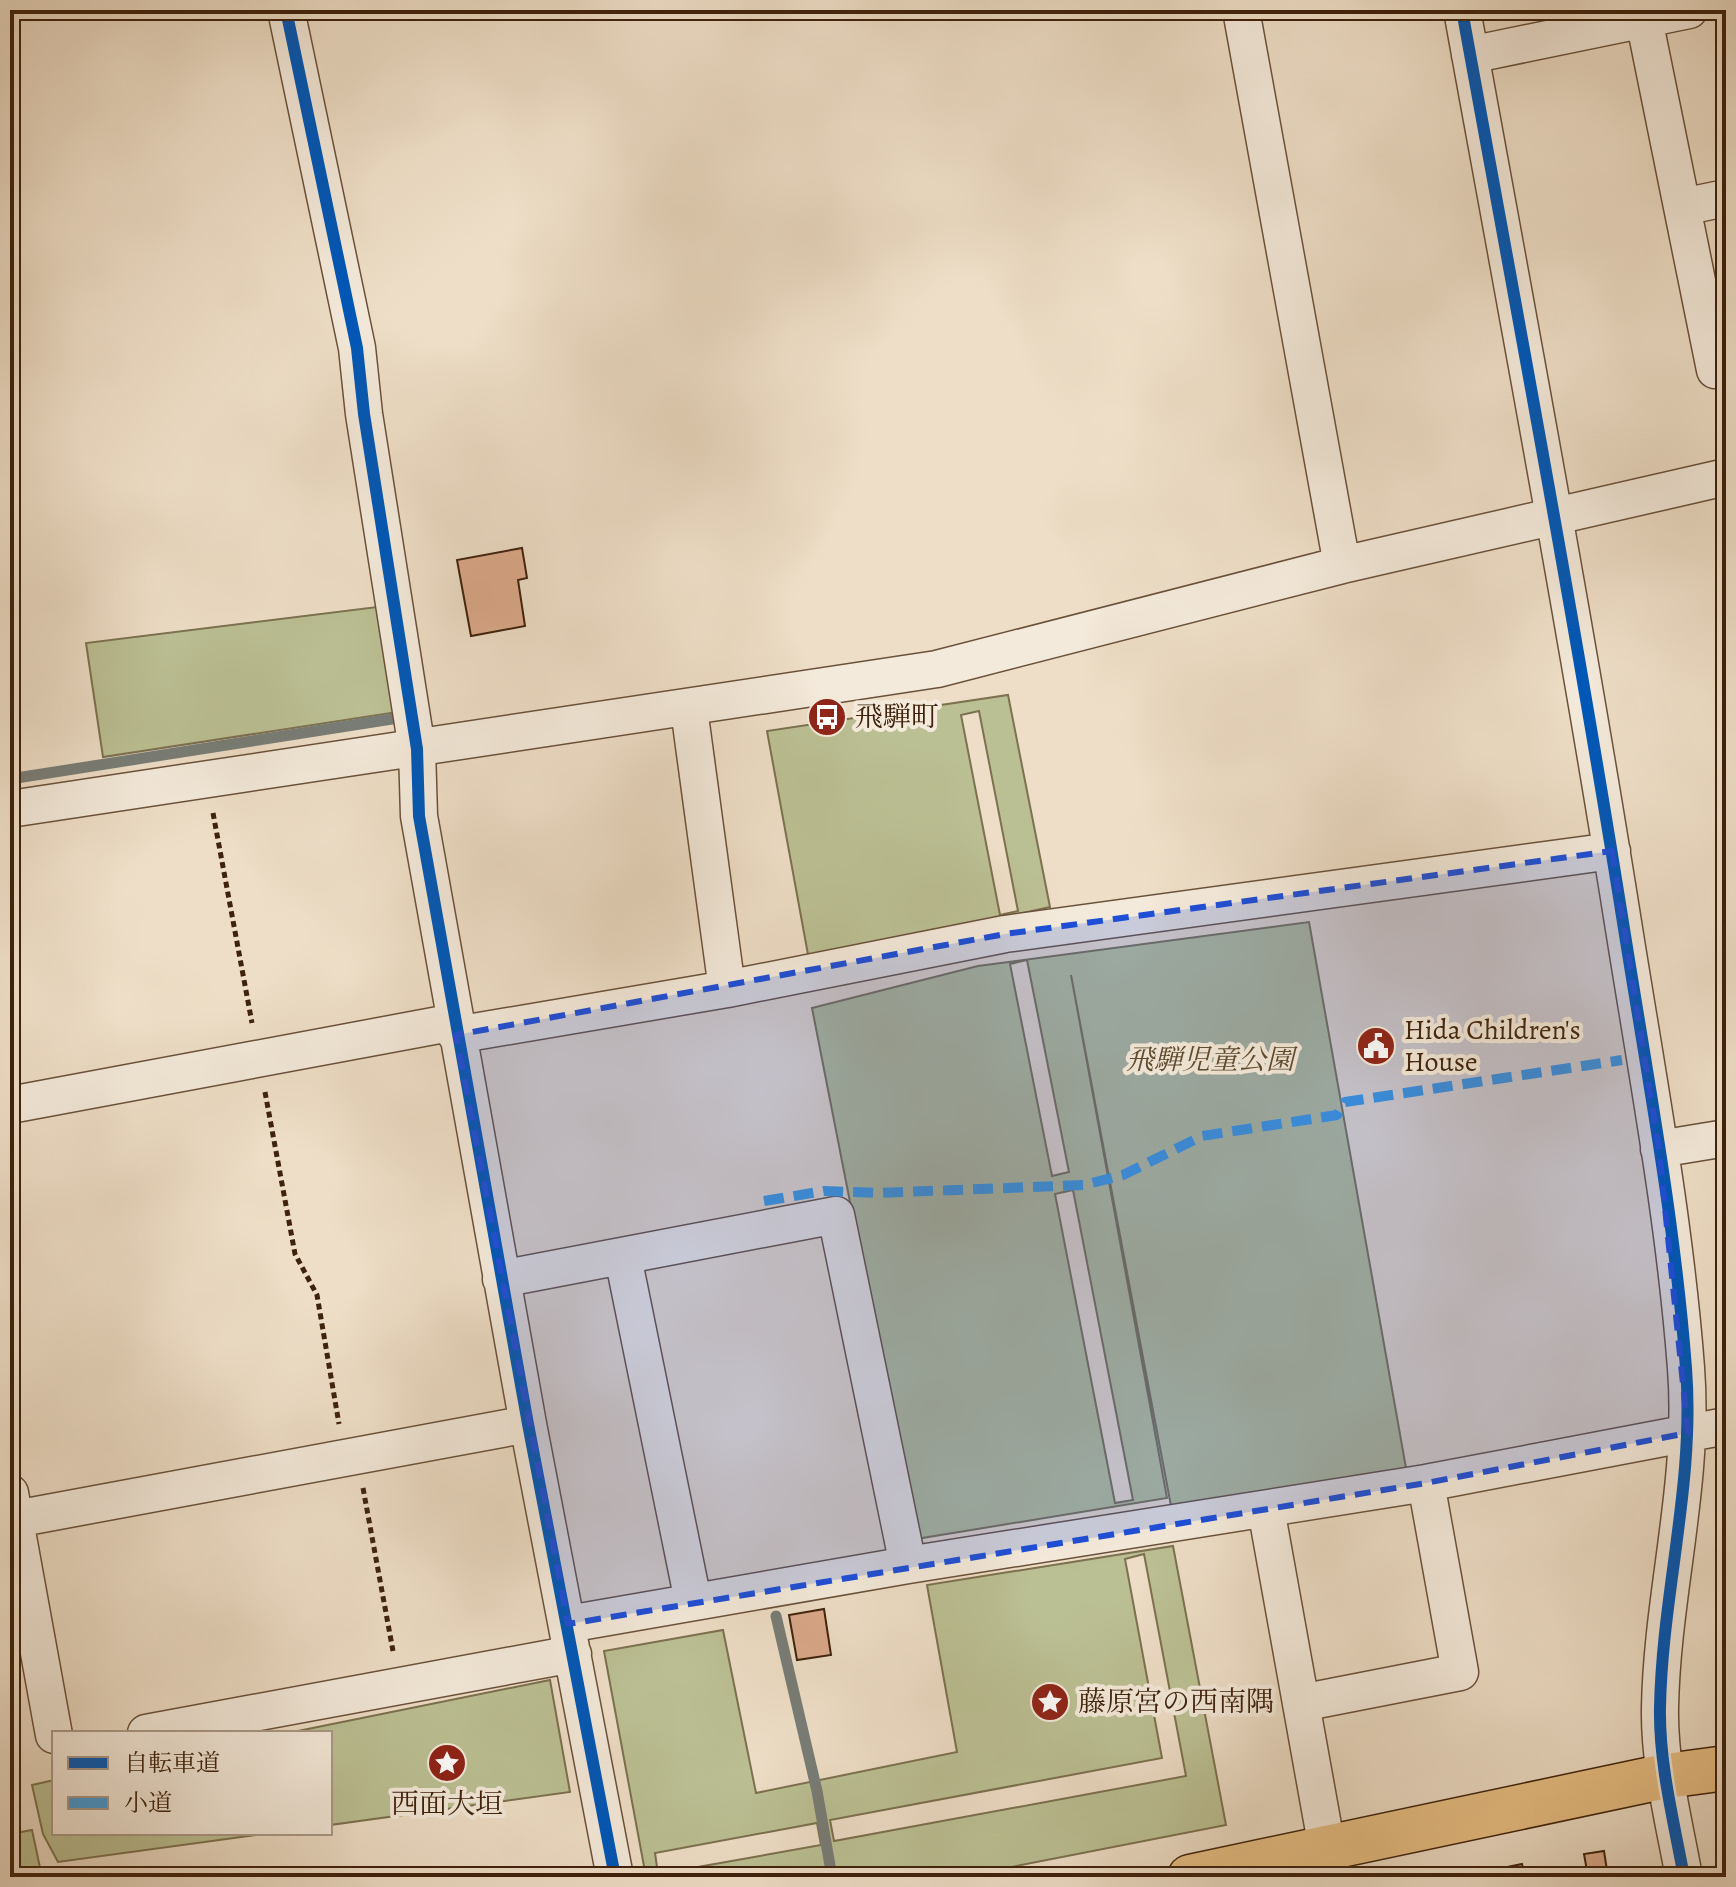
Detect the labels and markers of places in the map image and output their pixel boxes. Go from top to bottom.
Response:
bus stop icon: 飛騨町 [806,696,848,738]
place label: 飛騨町 [855,698,939,736]
place label: Hida Children's House [1404,1011,1581,1081]
public building icon: Hida Children's House [1355,1025,1397,1067]
place icon: 藤原宮の西南隅 [1029,1681,1071,1723]
place label: 藤原宮の西南隅 [1078,1683,1274,1721]
place icon: 西面大垣 [426,1742,468,1784]
place label: 西面大垣 [391,1785,503,1823]

